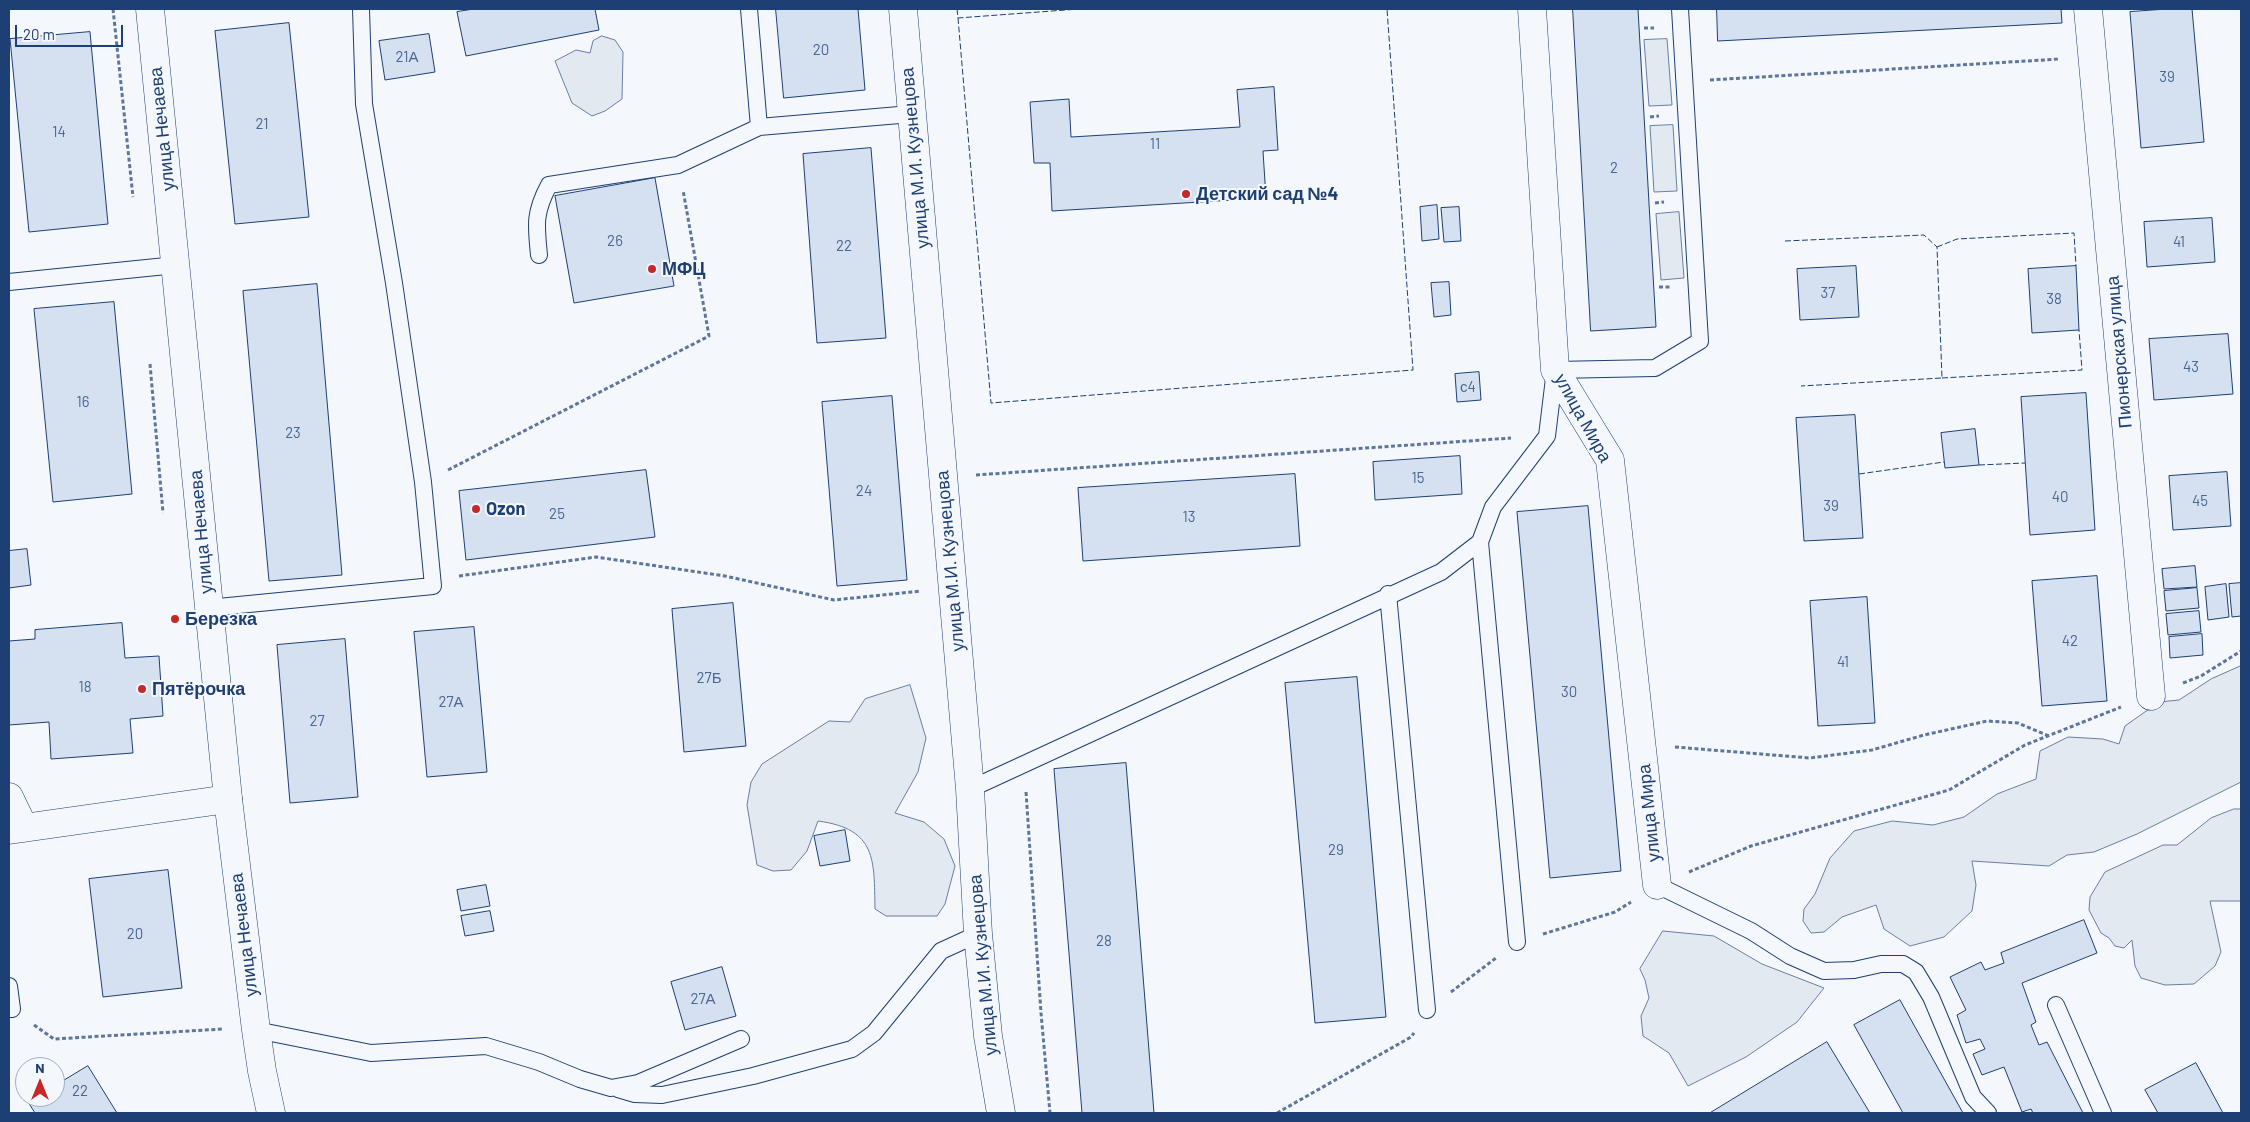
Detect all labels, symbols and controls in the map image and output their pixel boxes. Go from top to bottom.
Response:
scale bar [18,15,125,47]
text: 20 m [23,25,55,43]
house number: 20 [813,41,829,59]
house number: 21А [395,48,419,66]
street label: улица Нечаева [145,66,179,192]
street label: улица М.И. Кузнецова [896,67,934,249]
house number: 39 [2159,68,2175,86]
house number: 21 [255,115,269,133]
house number: 14 [52,123,66,141]
house number: 11 [1150,135,1160,153]
house number: 2 [1610,159,1618,177]
place label: Детский сад №4 [1196,183,1338,205]
marker: Детский сад №4 [1180,188,1192,200]
house number: 26 [607,232,623,250]
house number: 41 [2173,233,2185,251]
house number: 22 [836,237,852,255]
place label: МФЦ [662,258,706,280]
marker: МФЦ [646,263,658,275]
street label: Пионерская улица [2102,275,2136,429]
house number: 37 [1821,284,1835,302]
house number: 38 [2046,290,2062,308]
house number: 43 [2183,358,2199,376]
street label: улица Мира [1550,370,1616,466]
house number: с4 [1460,378,1476,396]
house number: 16 [77,393,89,411]
house number: 23 [285,424,301,442]
street label: улица Нечаева [185,469,217,595]
house number: 15 [1412,469,1424,487]
street label: улица М.И. Кузнецова [931,470,969,652]
house number: 24 [856,482,872,500]
house number: 40 [2052,488,2068,506]
house number: 45 [2192,492,2208,510]
house number: 39 [1823,497,1839,515]
place label: Ozon [486,498,525,520]
marker: Ozon [470,503,482,515]
house number: 25 [549,505,565,523]
house number: 13 [1183,508,1195,526]
place label: Березка [185,608,257,630]
marker: Березка [169,613,181,625]
house number: 42 [2062,632,2078,650]
house number: 41 [1837,653,1849,671]
house number: 27Б [697,669,721,687]
house number: 18 [78,678,92,696]
place label: Пятёрочка [152,678,245,700]
marker: Пятёрочка [136,683,148,695]
house number: 30 [1561,683,1577,701]
house number: 27А [438,693,464,711]
house number: 27 [309,712,325,730]
street label: улица Мира [1633,763,1665,863]
house number: 29 [1328,841,1344,859]
street label: улица Нечаева [226,872,262,998]
street label: улица М.И. Кузнецова [964,874,1002,1056]
house number: 20 [127,925,143,943]
house number: 28 [1096,932,1112,950]
house number: 27А [690,990,716,1008]
north arrow [15,1057,65,1107]
text: N [35,1059,45,1076]
house number: 22 [72,1082,88,1100]

